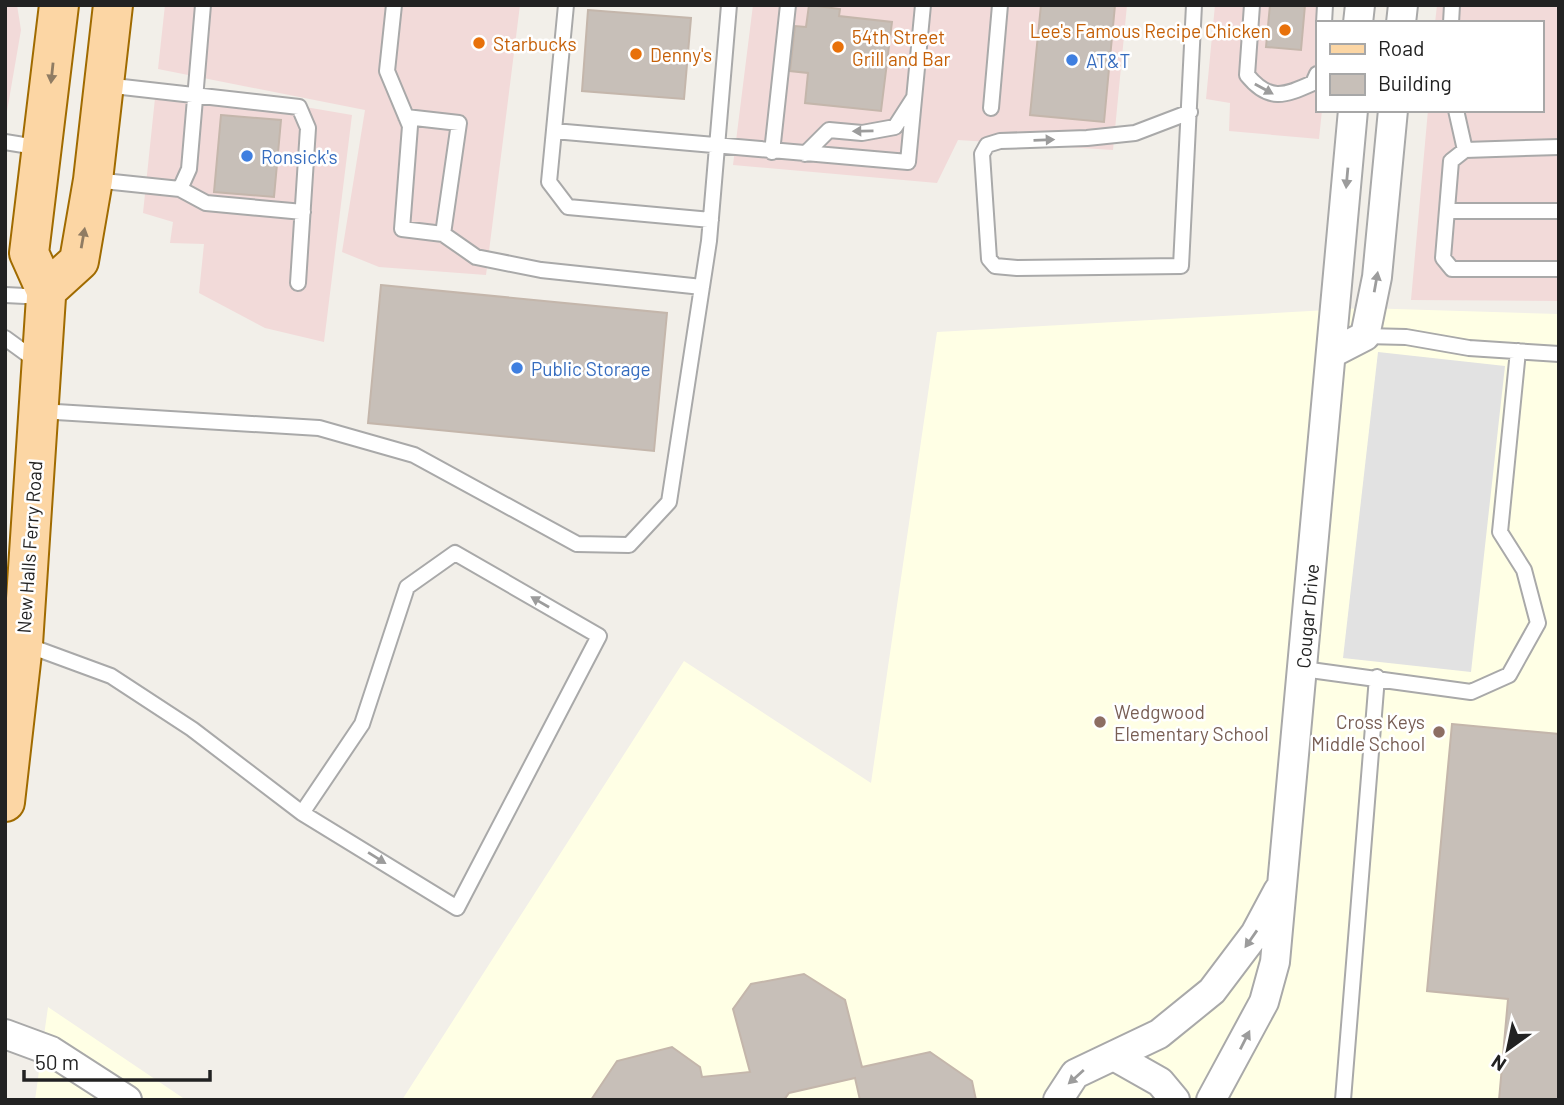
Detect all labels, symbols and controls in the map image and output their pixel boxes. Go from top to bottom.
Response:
place label: Lee's Famous Recipe Chicken [1030,19,1271,42]
legend [1316,21,1543,112]
marker: Lee's Famous Recipe Chicken [1277,22,1293,38]
place label: 54th Street Grill and Bar [852,25,950,70]
place label: Starbucks [493,32,577,55]
marker: Starbucks [471,35,487,51]
text: Road [1378,35,1424,60]
marker: 54th Street Grill and Bar [830,39,846,55]
place label: Denny's [650,43,712,66]
marker: Denny's [628,46,644,62]
place label: AT&T [1086,49,1130,72]
marker: AT&T [1064,52,1080,68]
one-way arrow [46,63,57,85]
text: Building [1378,70,1452,95]
one-way arrow [1254,82,1274,95]
one-way arrow [852,125,874,136]
one-way arrow [1033,134,1055,145]
place label: Ronsick's [261,145,338,168]
marker: Ronsick's [239,148,255,164]
one-way arrow [1341,167,1352,189]
one-way arrow [78,227,89,249]
one-way arrow [1371,271,1382,293]
place label: Public Storage [531,357,651,380]
marker: Public Storage [509,360,525,376]
street label: New Halls Ferry Road [11,460,47,634]
street label: Cougar Drive [1291,563,1323,669]
one-way arrow [530,596,549,608]
place label: Wedgwood Elementary School [1114,700,1269,745]
place label: Cross Keys Middle School [1311,710,1425,755]
marker: Wedgwood Elementary School [1092,714,1108,730]
marker: Cross Keys Middle School [1431,724,1447,740]
one-way arrow [367,852,386,865]
one-way arrow [1244,930,1258,948]
north arrow [1473,1014,1543,1084]
one-way arrow [1239,1030,1251,1050]
scale bar [24,1038,210,1082]
text: 50 m [35,1049,79,1074]
text: N [1487,1051,1510,1077]
one-way arrow [1068,1069,1085,1085]

